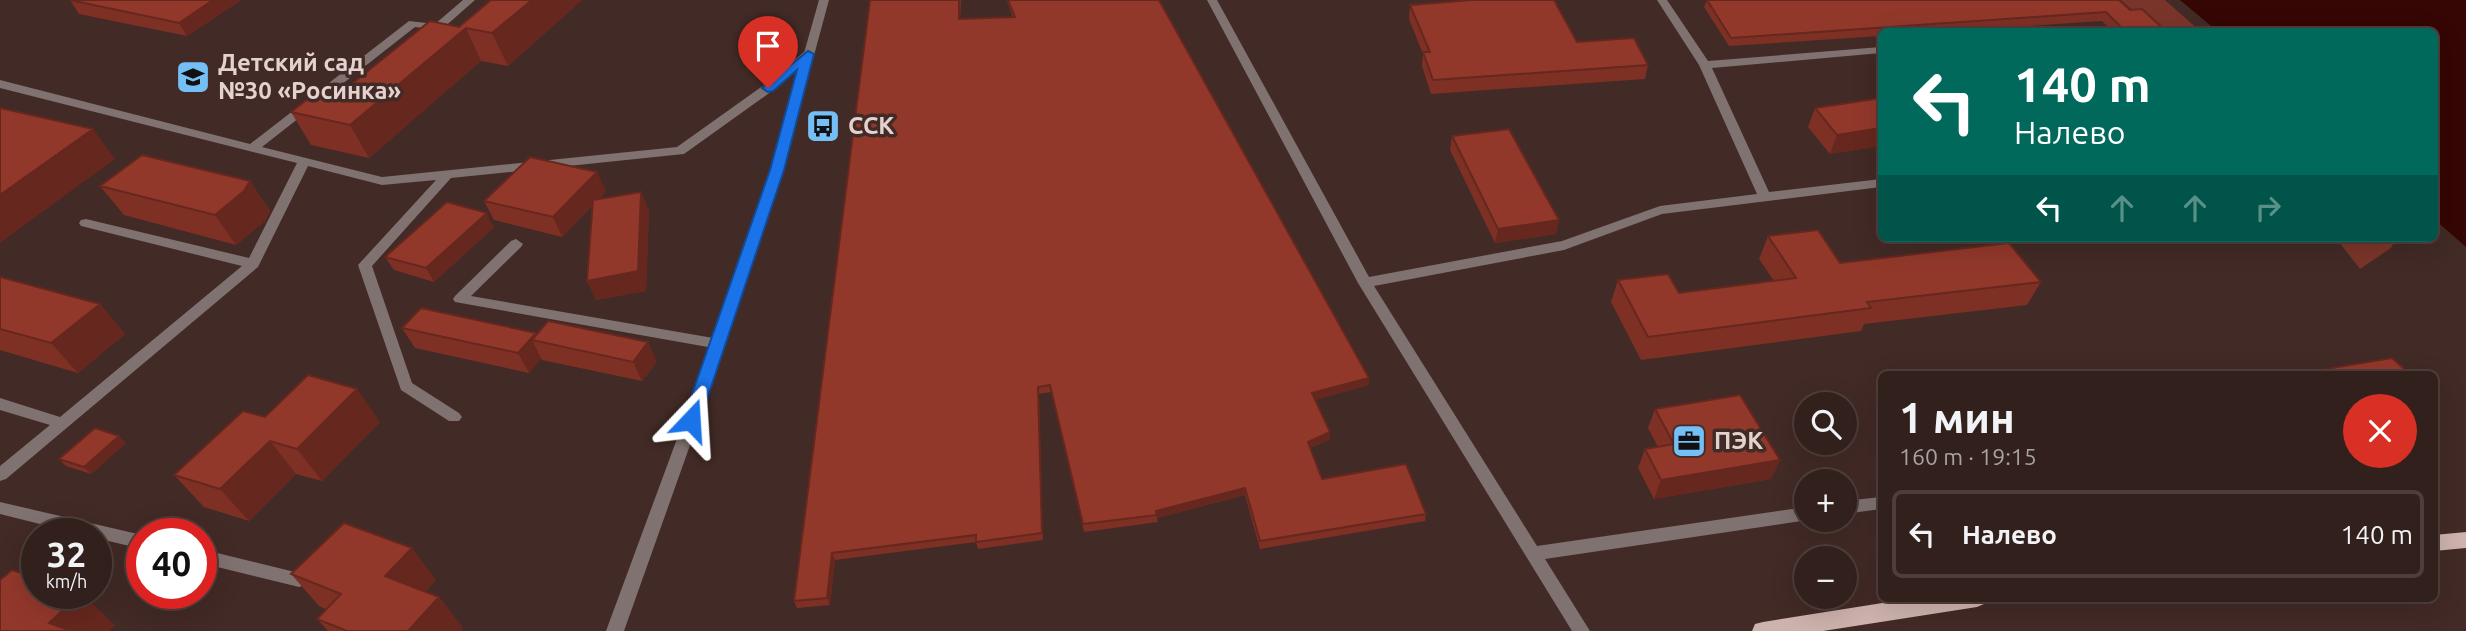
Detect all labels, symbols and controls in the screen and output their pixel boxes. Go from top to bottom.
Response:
pin [738,16,798,88]
icon: arrive [749,27,787,65]
place label: Детский сад №30 «Росинка» [218,49,402,104]
icon: left [1899,56,1990,147]
text: 140 m [2014,56,2151,111]
school or university icon: Детский сад №30 «Росинка» [174,58,212,96]
bus stop icon: ССК [804,107,842,145]
place label: ССК [848,112,894,139]
text: Налево [2014,114,2126,150]
icon: left [2030,189,2068,227]
icon: ahead [2103,189,2141,227]
icon: ahead [2176,189,2214,227]
icon: right [2249,189,2287,227]
position arrow [654,383,728,457]
map controls [1794,392,1857,609]
button: search [1794,392,1857,455]
text: 1 мин [1899,394,2015,441]
button: close [2343,394,2417,468]
office icon: ПЭК [1670,422,1708,460]
place label: ПЭК [1714,427,1763,454]
text: 160 m · 19:15 [1899,444,2037,469]
button: + [1794,469,1857,532]
icon: left [1903,515,1941,553]
speed limit sign: 40 [126,518,217,609]
text: Налево [1962,520,2057,549]
text: 140 m [2341,520,2413,549]
text: 32 [47,534,86,574]
button: − [1794,546,1857,609]
text: km/h [46,571,87,591]

